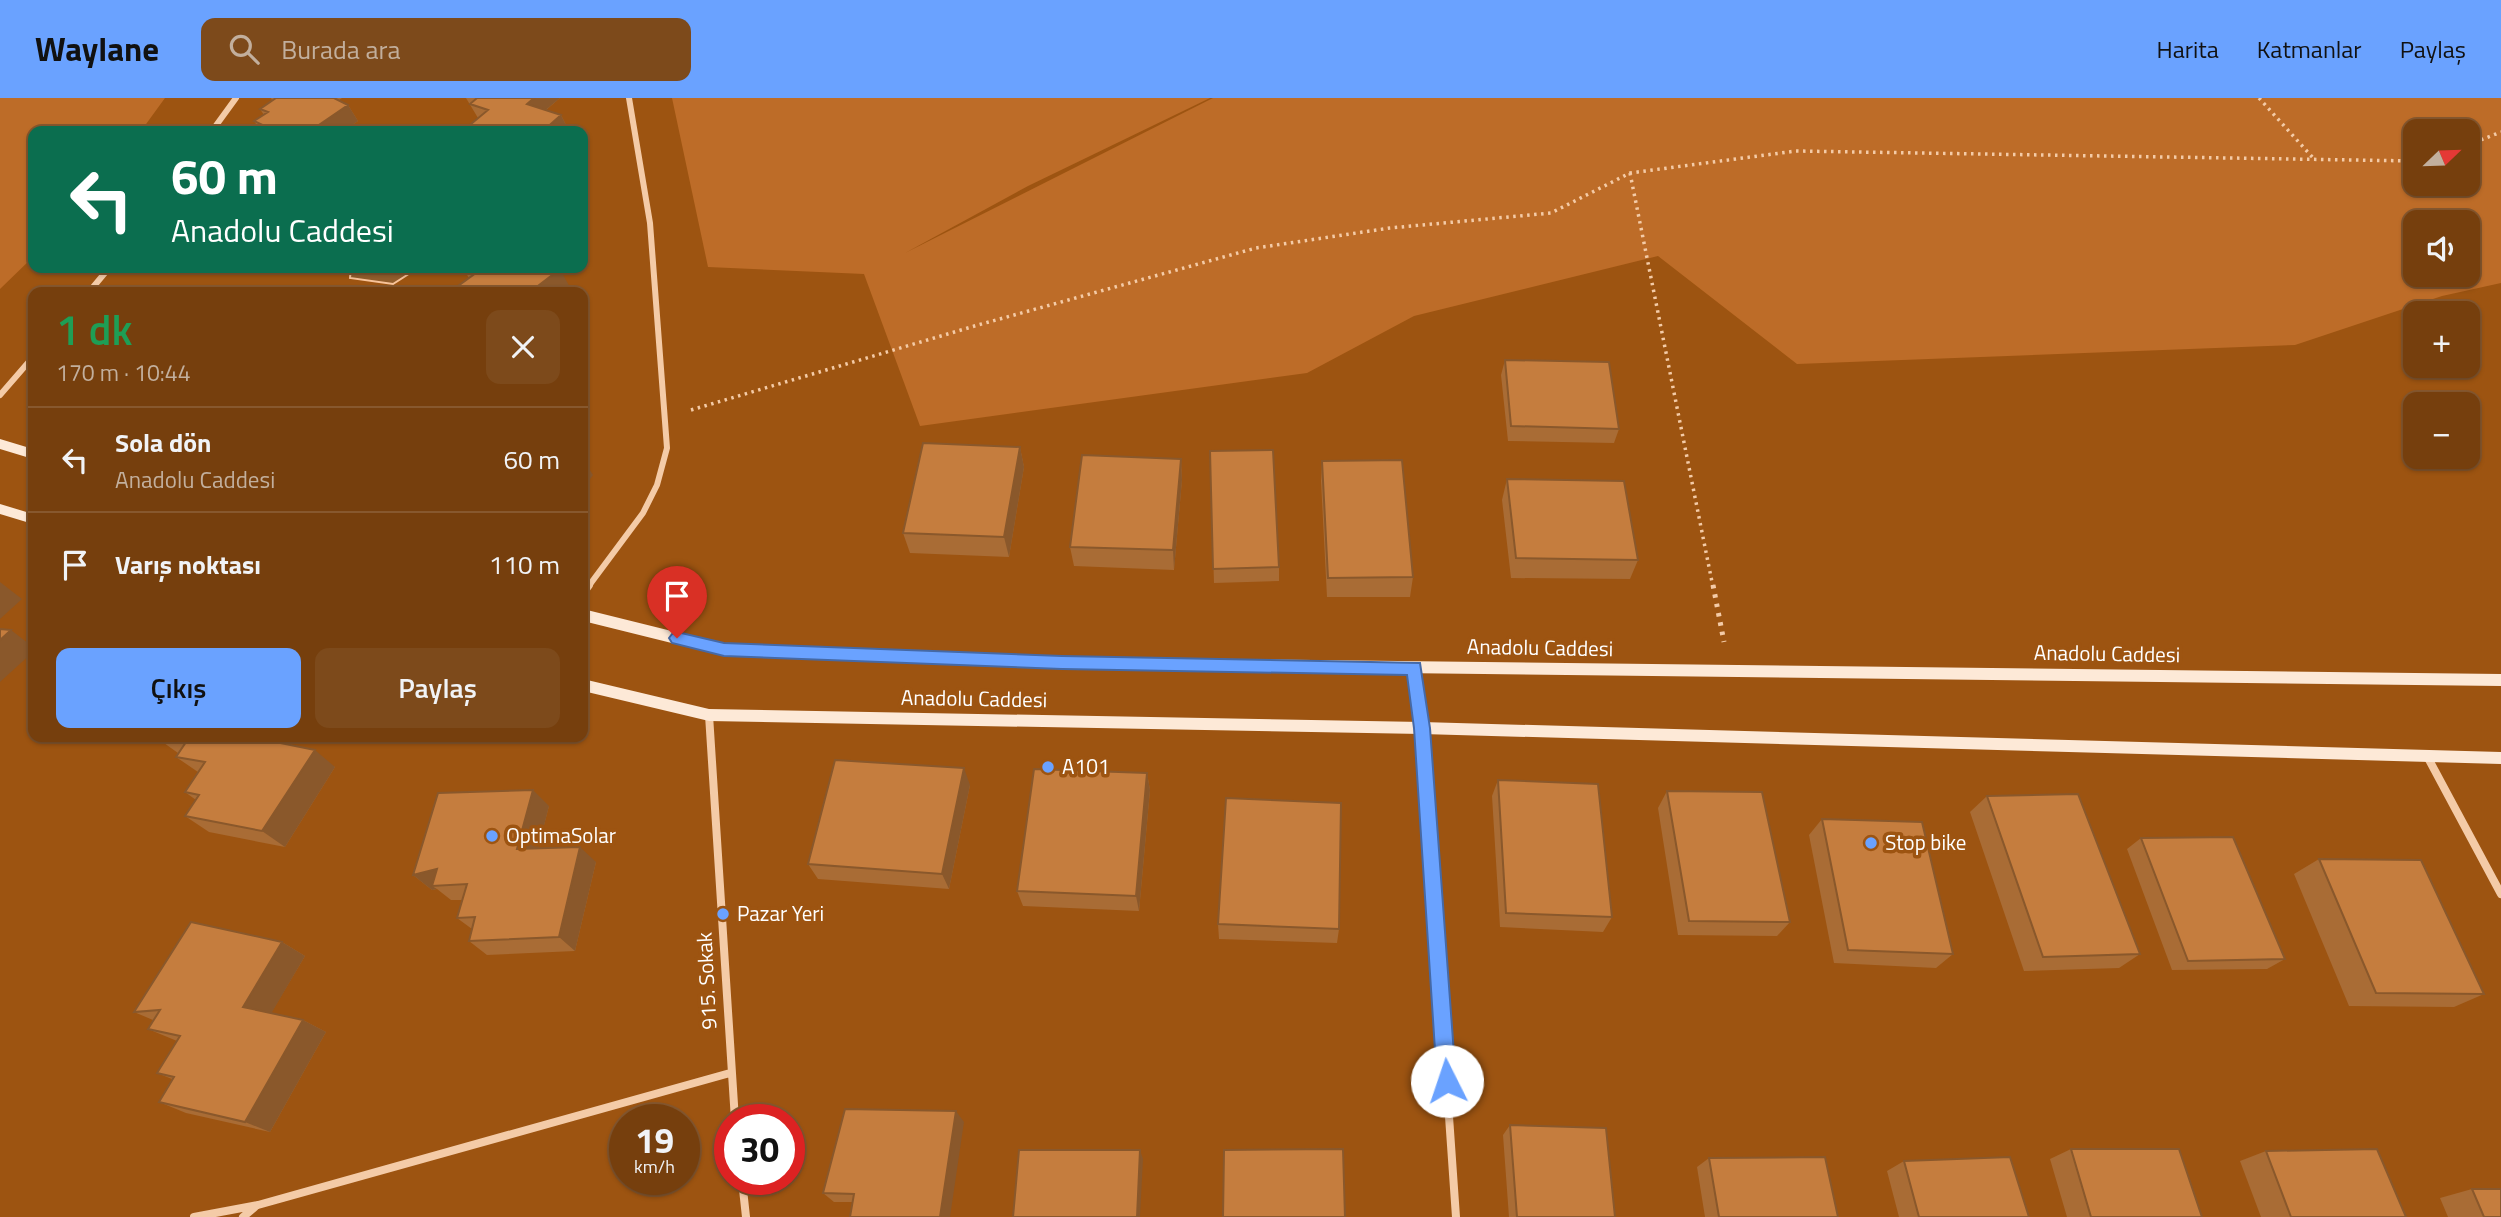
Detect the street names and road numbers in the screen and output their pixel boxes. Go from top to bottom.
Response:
street label: Anadolu Caddesi [1467,630,1613,664]
street label: Anadolu Caddesi [2034,636,2180,670]
street label: Anadolu Caddesi [901,681,1047,715]
street label: 915. Sokak [687,932,725,1031]

